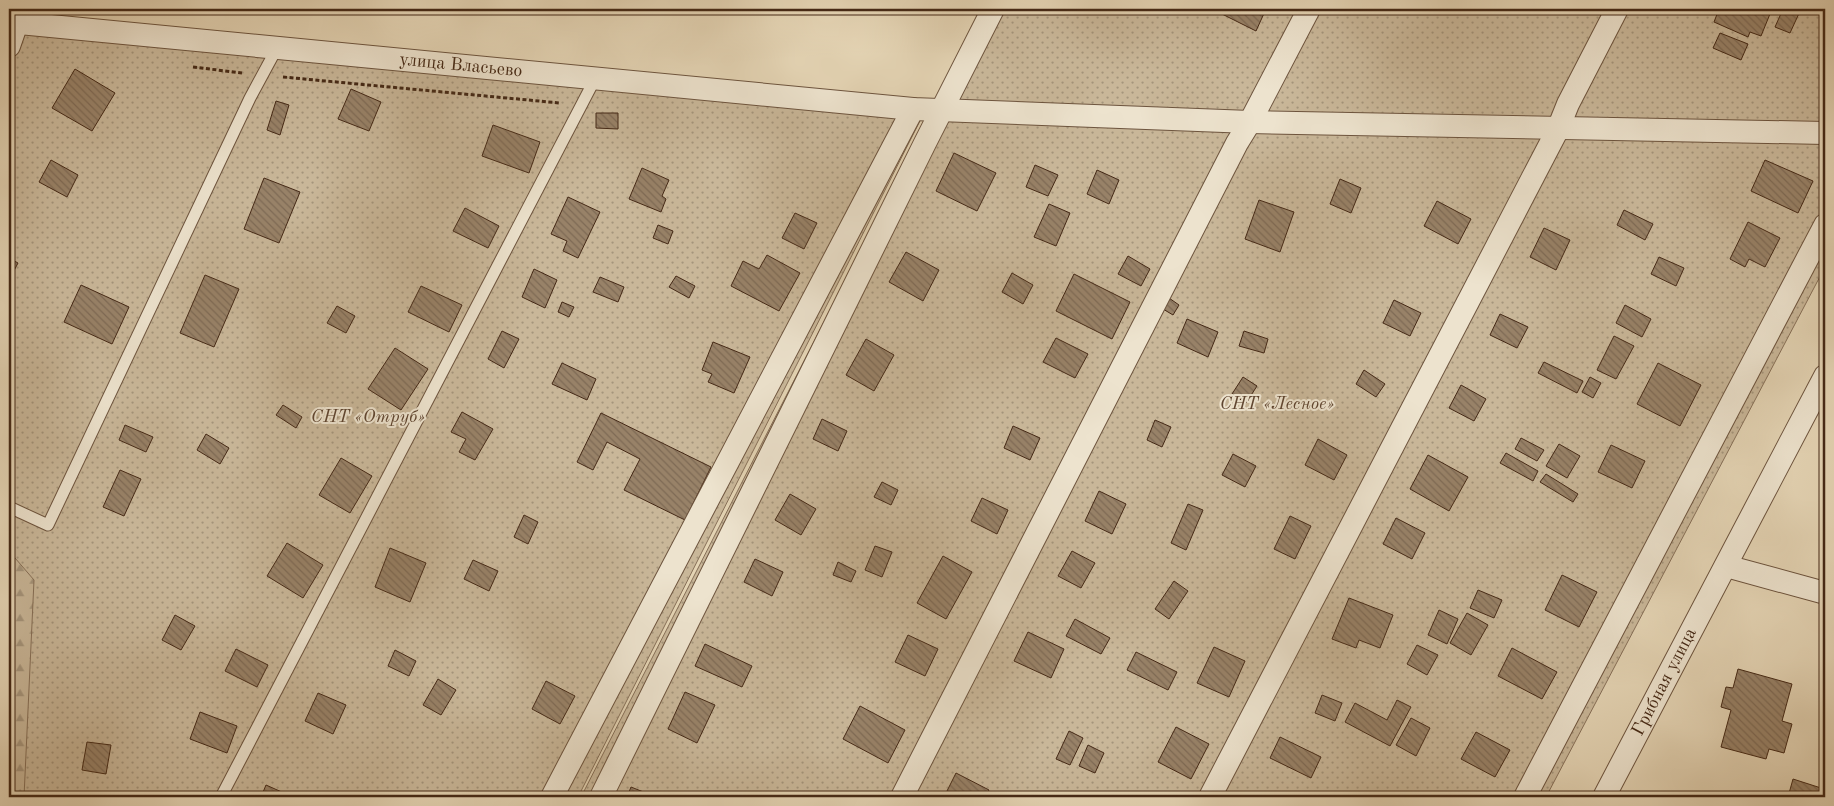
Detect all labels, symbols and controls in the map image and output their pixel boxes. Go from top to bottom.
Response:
street label: улица Власьево [399,51,523,80]
park label: СНТ «Лесное» [1220,395,1334,413]
park label: СНТ «Отруб» [311,408,425,426]
street label: Грибная улица [1629,625,1700,739]

